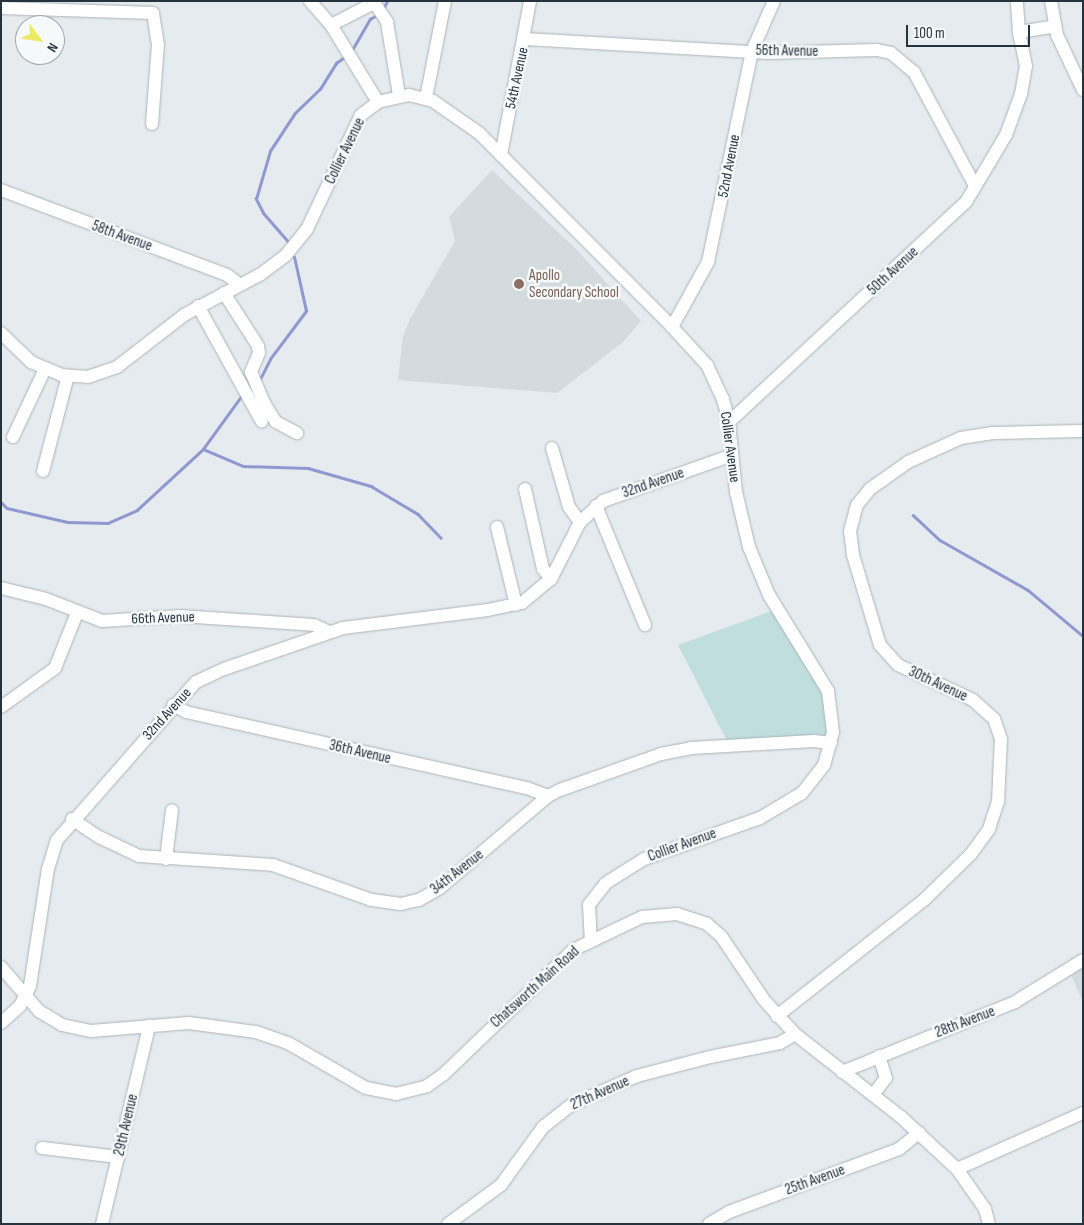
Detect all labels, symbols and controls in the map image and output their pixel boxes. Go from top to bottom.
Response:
north arrow [15,15,65,65]
scale bar [909,15,1033,47]
text: 100 m [914,24,945,43]
text: N [43,40,62,55]
street label: 56th Avenue [756,41,818,61]
street label: 54th Avenue [502,46,532,110]
street label: Collier Avenue [321,115,369,187]
street label: 52nd Avenue [714,133,744,199]
street label: 58th Avenue [89,217,155,255]
street label: 50th Avenue [864,243,922,299]
place label: Apollo Secondary School [529,266,619,301]
marker: Apollo Secondary School [513,278,525,290]
street label: Collier Avenue [716,410,744,484]
street label: 32nd Avenue [620,464,686,502]
street label: 66th Avenue [131,608,195,628]
street label: 30th Avenue [906,663,970,705]
street label: 32nd Avenue [139,684,195,744]
street label: 36th Avenue [327,736,393,768]
street label: Collier Avenue [645,824,719,866]
street label: 34th Avenue [427,846,487,898]
street label: Chatsworth Main Road [487,942,583,1032]
street label: 28th Avenue [932,1002,998,1042]
street label: 27th Avenue [568,1072,632,1114]
street label: 29th Avenue [110,1092,142,1158]
street label: 25th Avenue [783,1161,847,1199]

